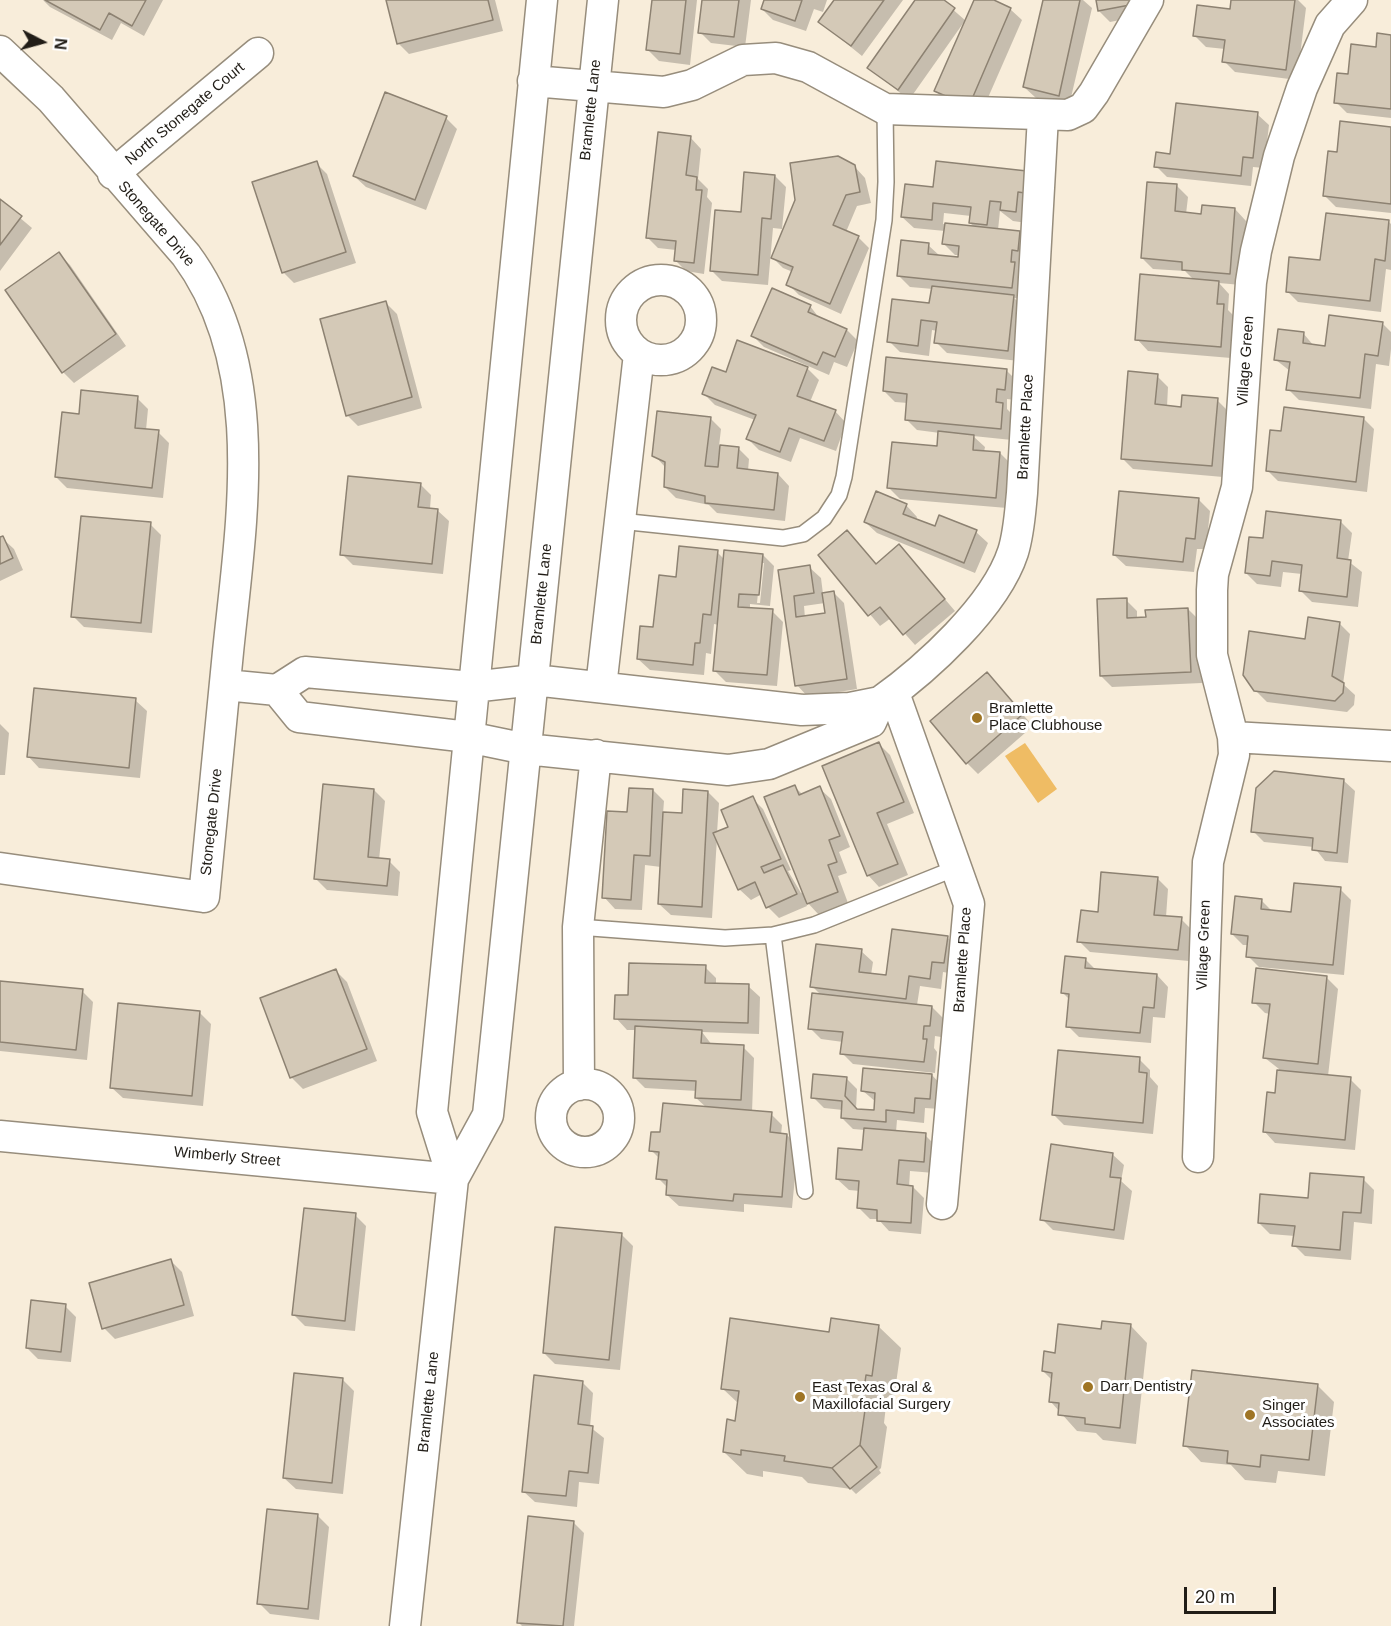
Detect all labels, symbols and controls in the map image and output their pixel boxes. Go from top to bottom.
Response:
north arrow [12,12,72,72]
text: N [51,37,69,51]
street label: Bramlette Lane [577,58,605,162]
street label: North Stonegate Court [122,59,248,169]
street label: Stonegate Drive [114,178,198,270]
street label: Village Green [1234,315,1258,407]
street label: Bramlette Place [1014,374,1038,480]
street label: Bramlette Lane [528,542,556,646]
place label: Bramlette Place Clubhouse [989,700,1102,735]
marker: Bramlette Place Clubhouse [970,711,984,725]
street label: Stonegate Drive [197,768,227,876]
street label: Village Green [1193,899,1215,991]
street label: Bramlette Place [950,907,976,1013]
street label: Wimberly Street [173,1143,281,1171]
street label: Bramlette Lane [415,1350,443,1454]
place label: Darr Dentistry [1100,1378,1193,1396]
place label: East Texas Oral & Maxillofacial Surgery [812,1379,950,1414]
marker: Darr Dentistry [1081,1380,1095,1394]
marker: East Texas Oral & Maxillofacial Surgery [793,1390,807,1404]
place label: Singer Associates [1262,1397,1335,1432]
marker: Singer Associates [1243,1408,1257,1422]
scale bar [1187,1575,1278,1613]
text: 20 m [1195,1587,1235,1607]

